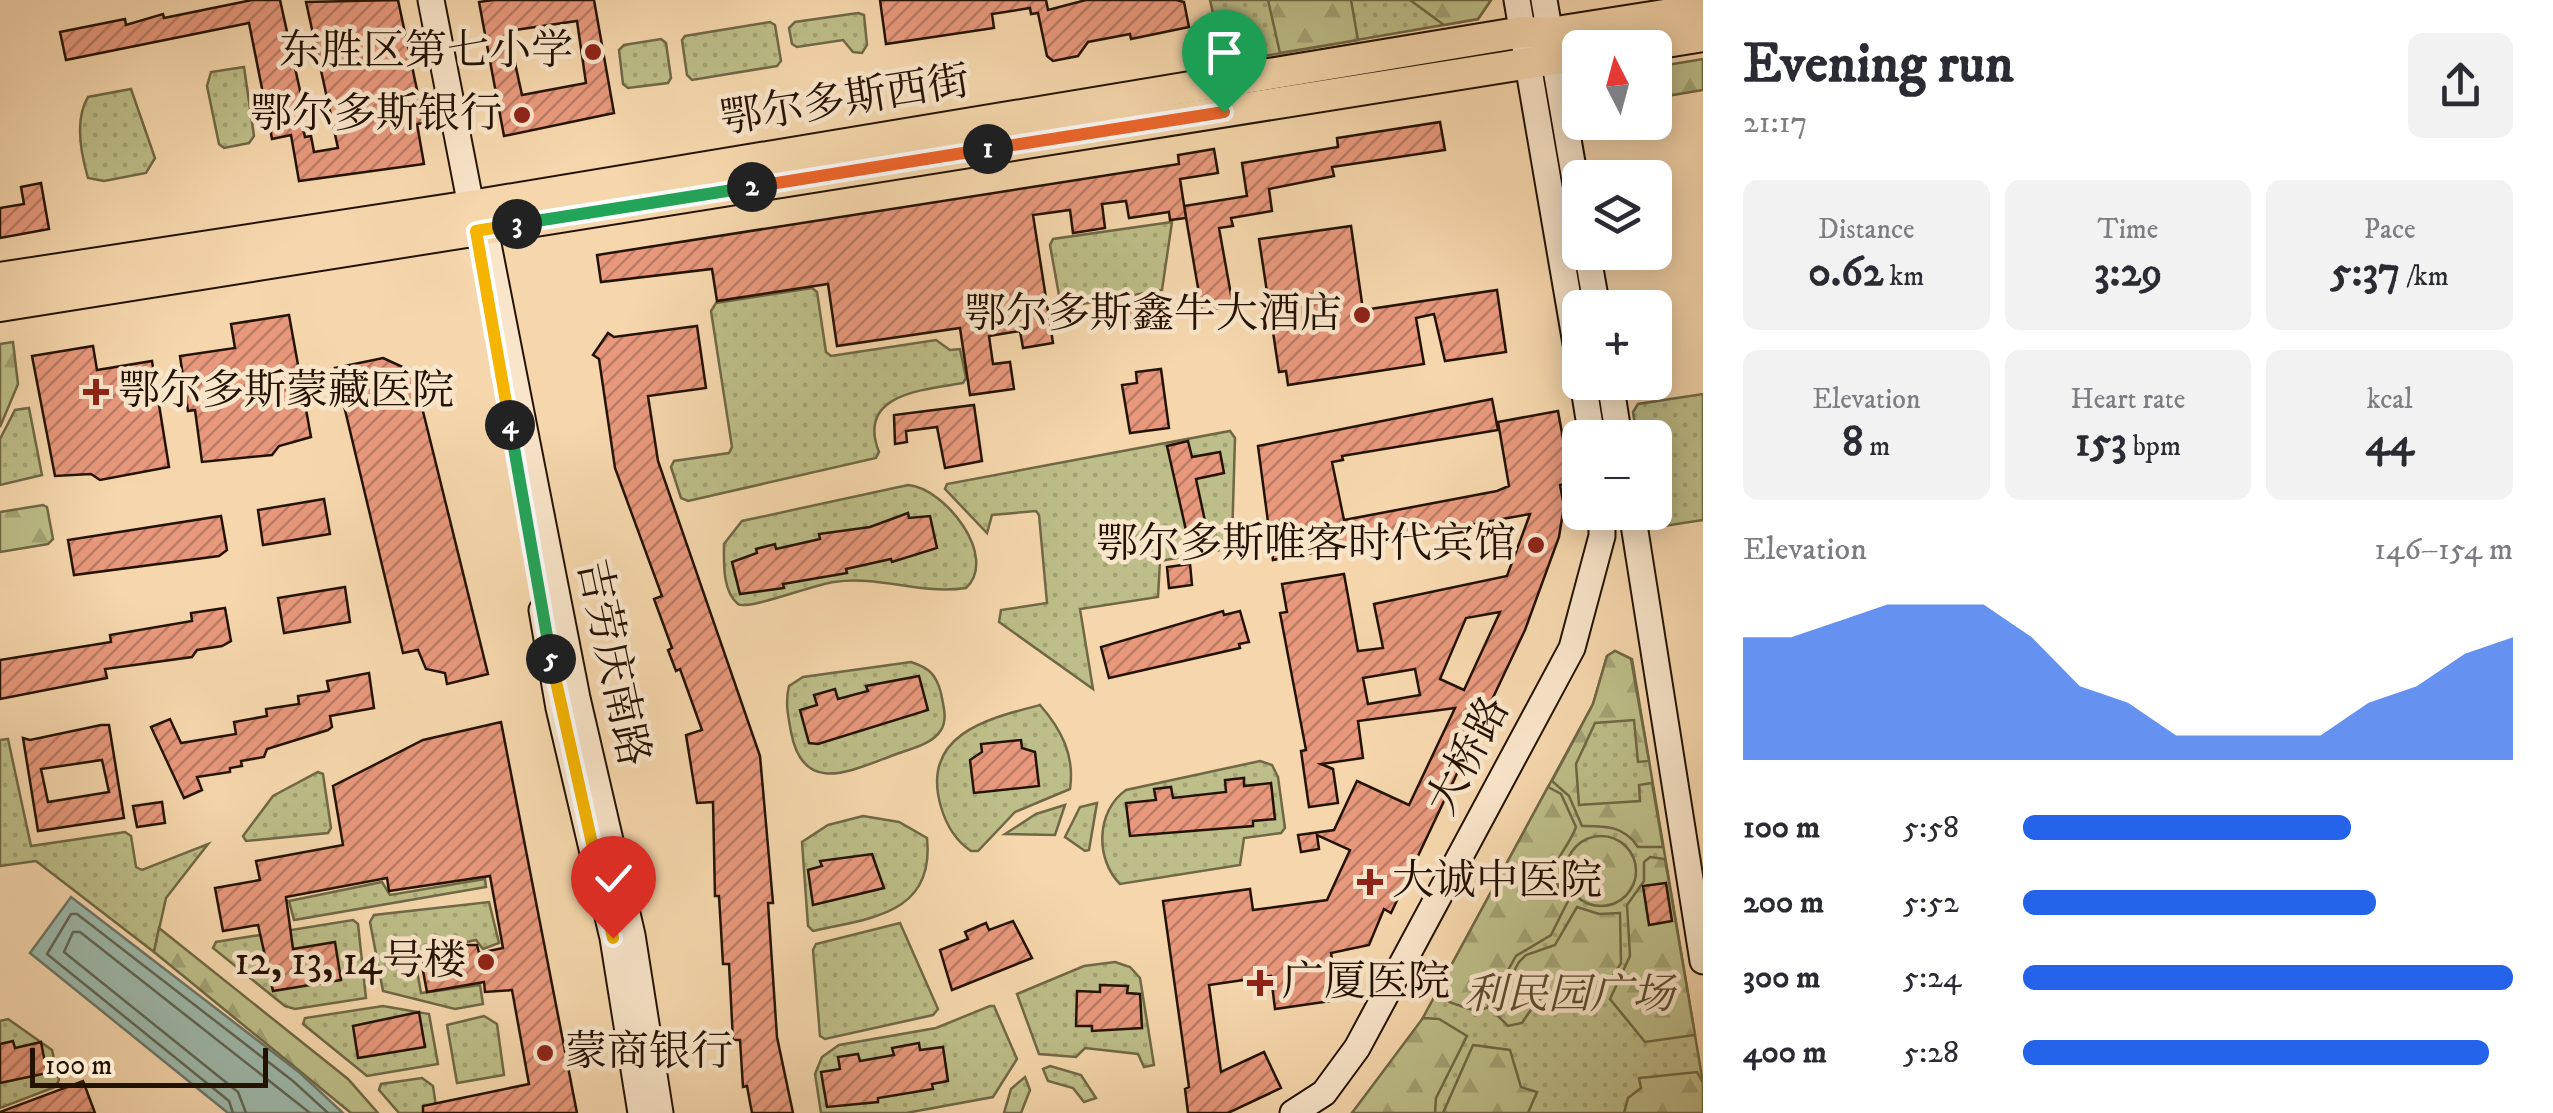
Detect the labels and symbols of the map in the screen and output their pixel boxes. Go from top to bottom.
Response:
pin [1182,10,1267,113]
place label: 东胜区第七小学 [279,26,573,78]
north arrow [1562,30,1672,140]
marker: 东胜区第七小学 [582,41,604,63]
street label: 鄂尔多斯西街 [716,56,974,146]
place label: 鄂尔多斯银行 [250,89,502,141]
marker: 鄂尔多斯银行 [511,104,533,126]
pin: 1 [963,124,1013,174]
pin: 2 [727,162,777,212]
pin: 3 [492,199,542,249]
place label: 鄂尔多斯鑫牛大酒店 [964,289,1342,341]
marker: 鄂尔多斯鑫牛大酒店 [1351,304,1373,326]
place label: 鄂尔多斯蒙藏医院 [118,366,454,418]
marker: 鄂尔多斯蒙藏医院 [83,379,109,405]
pin: 4 [485,400,535,450]
place label: 鄂尔多斯唯客时代宾馆 [1096,519,1516,571]
marker: 鄂尔多斯唯客时代宾馆 [1525,534,1547,556]
street label: 吉劳庆南路 [565,555,659,771]
pin: 5 [526,634,576,684]
street label: 大桥路 [1416,688,1522,824]
pin [571,836,656,939]
place label: 大诚中医院 [1392,856,1602,908]
marker: 大诚中医院 [1357,869,1383,895]
place label: 12, 13, 14号楼 [234,936,466,988]
marker: 12, 13, 14号楼 [475,951,497,973]
place label: 广厦医院 [1282,957,1450,1009]
marker: 广厦医院 [1247,970,1273,996]
park label: 利民园广场 [1464,970,1677,1022]
place label: 蒙商银行 [565,1027,733,1079]
marker: 蒙商银行 [534,1042,556,1064]
scale bar [30,1043,268,1088]

